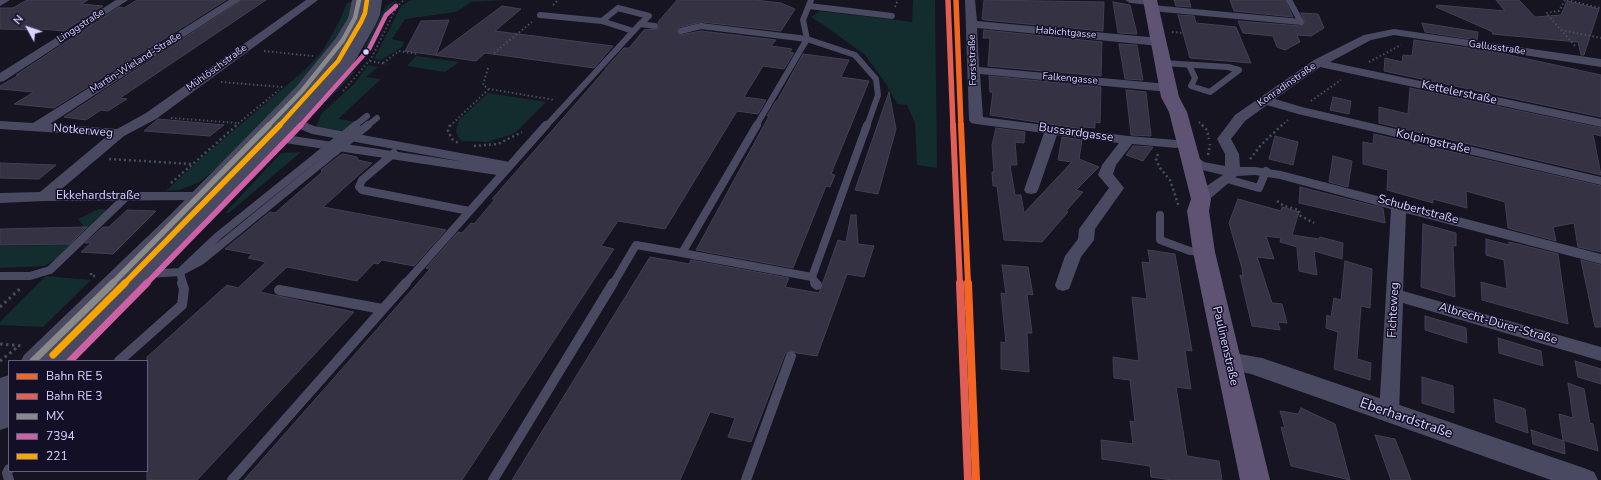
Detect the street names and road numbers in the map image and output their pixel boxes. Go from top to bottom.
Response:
street label: Linggstraße [55,6,107,46]
street label: Habichtgasse [1035,24,1097,42]
street label: Martin-Wieland-Straße [88,30,184,96]
street label: Forststraße [966,34,980,86]
street label: Gallusstraße [1468,38,1526,58]
street label: Mühlöschstraße [184,42,250,94]
street label: Konradinstraße [1255,60,1319,110]
street label: Falkengasse [1042,71,1098,87]
street label: Kettelerstraße [1420,78,1498,108]
street label: Notkerweg [52,121,114,141]
street label: Bussardgasse [1038,121,1114,145]
street label: Kolpingstraße [1395,126,1471,158]
street label: Ekkehardstraße [56,189,140,203]
street label: Schubertstraße [1376,192,1460,228]
street label: Fichteweg [1385,282,1403,338]
street label: Albrecht-Dürer-Straße [1437,300,1559,348]
street label: Paulinenstraße [1209,305,1241,387]
street label: Eberhardstraße [1357,395,1455,443]

